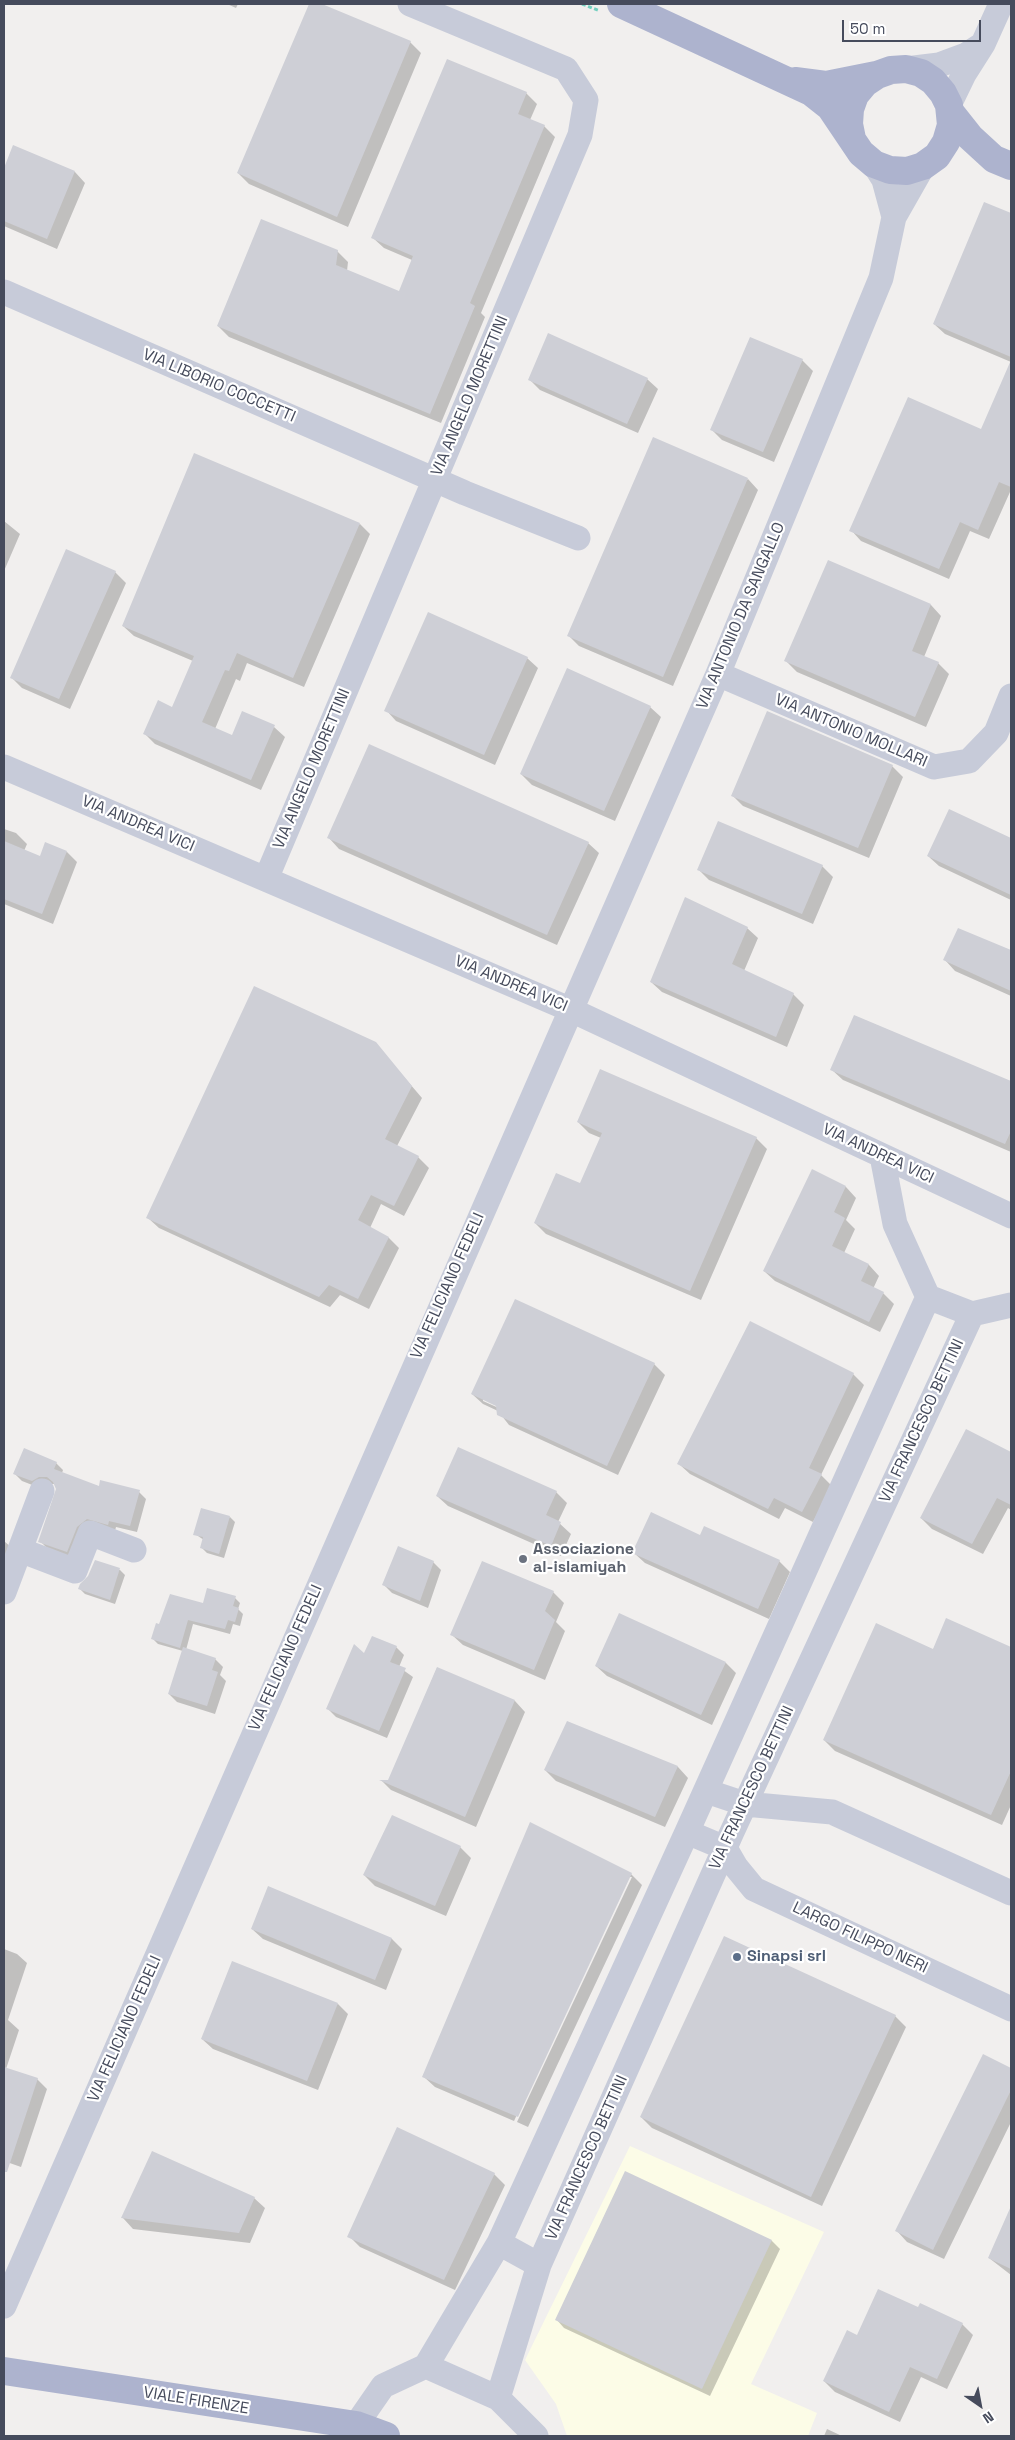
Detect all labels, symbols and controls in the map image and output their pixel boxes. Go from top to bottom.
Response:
scale bar [845,10,984,42]
text: 50 m [850,19,885,38]
street label: VIA ANGELO MORETTINI [427,313,513,479]
street label: VIA LIBORIO COCCETTI [140,345,298,427]
street label: VIA ANTONIO DA SANGALLO [693,520,789,712]
street label: VIA ANGELO MORETTINI [269,686,355,852]
street label: VIA ANTONIO MOLLARI [772,690,930,772]
street label: VIA ANDREA VICI [79,792,197,856]
street label: VIA ANDREA VICI [452,952,570,1016]
street label: VIA ANDREA VICI [819,1120,937,1188]
street label: VIA FELICIANO FEDELI [407,1210,489,1362]
street label: VIA FRANCESCO BETTINI [876,1336,968,1506]
place label: Associazione al-islamiyah [533,1540,634,1578]
marker: Associazione al-islamiyah [517,1553,529,1565]
street label: VIA FELICIANO FEDELI [245,1582,327,1734]
street label: VIA FRANCESCO BETTINI [706,1703,798,1873]
street label: LARGO FILIPPO NERI [789,1898,931,1978]
place label: Sinapsi srl [747,1947,826,1967]
marker: Sinapsi srl [731,1951,743,1963]
street label: VIA FELICIANO FEDELI [84,1953,166,2105]
street label: VIA FRANCESCO BETTINI [542,2073,632,2243]
north arrow [955,2380,1005,2430]
street label: VIALE FIRENZE [142,2383,250,2419]
text: N [979,2407,997,2428]

